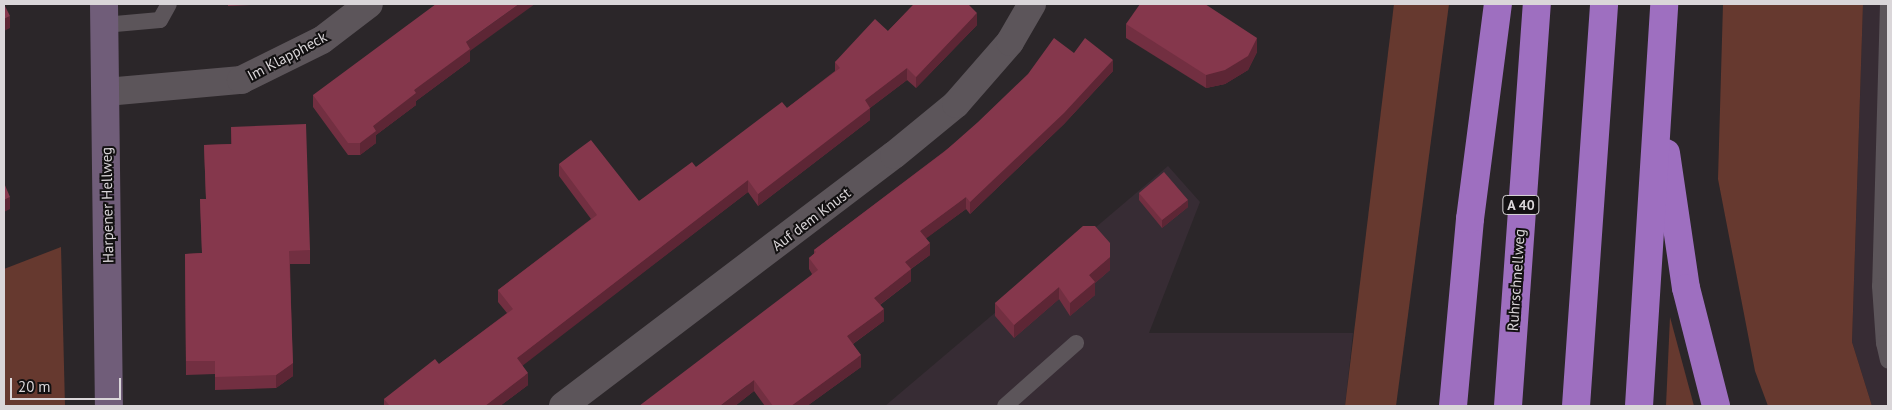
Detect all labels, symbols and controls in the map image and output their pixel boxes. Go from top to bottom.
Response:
street label: Im Klappheck [244,28,330,84]
street label: Harpener Hellweg [97,147,117,263]
street label: Auf dem Knust [768,184,854,254]
road number: A 40 [1501,194,1541,216]
street label: Ruhrschnellweg [1503,228,1529,332]
scale bar [12,368,124,400]
text: 20 m [18,377,51,396]

